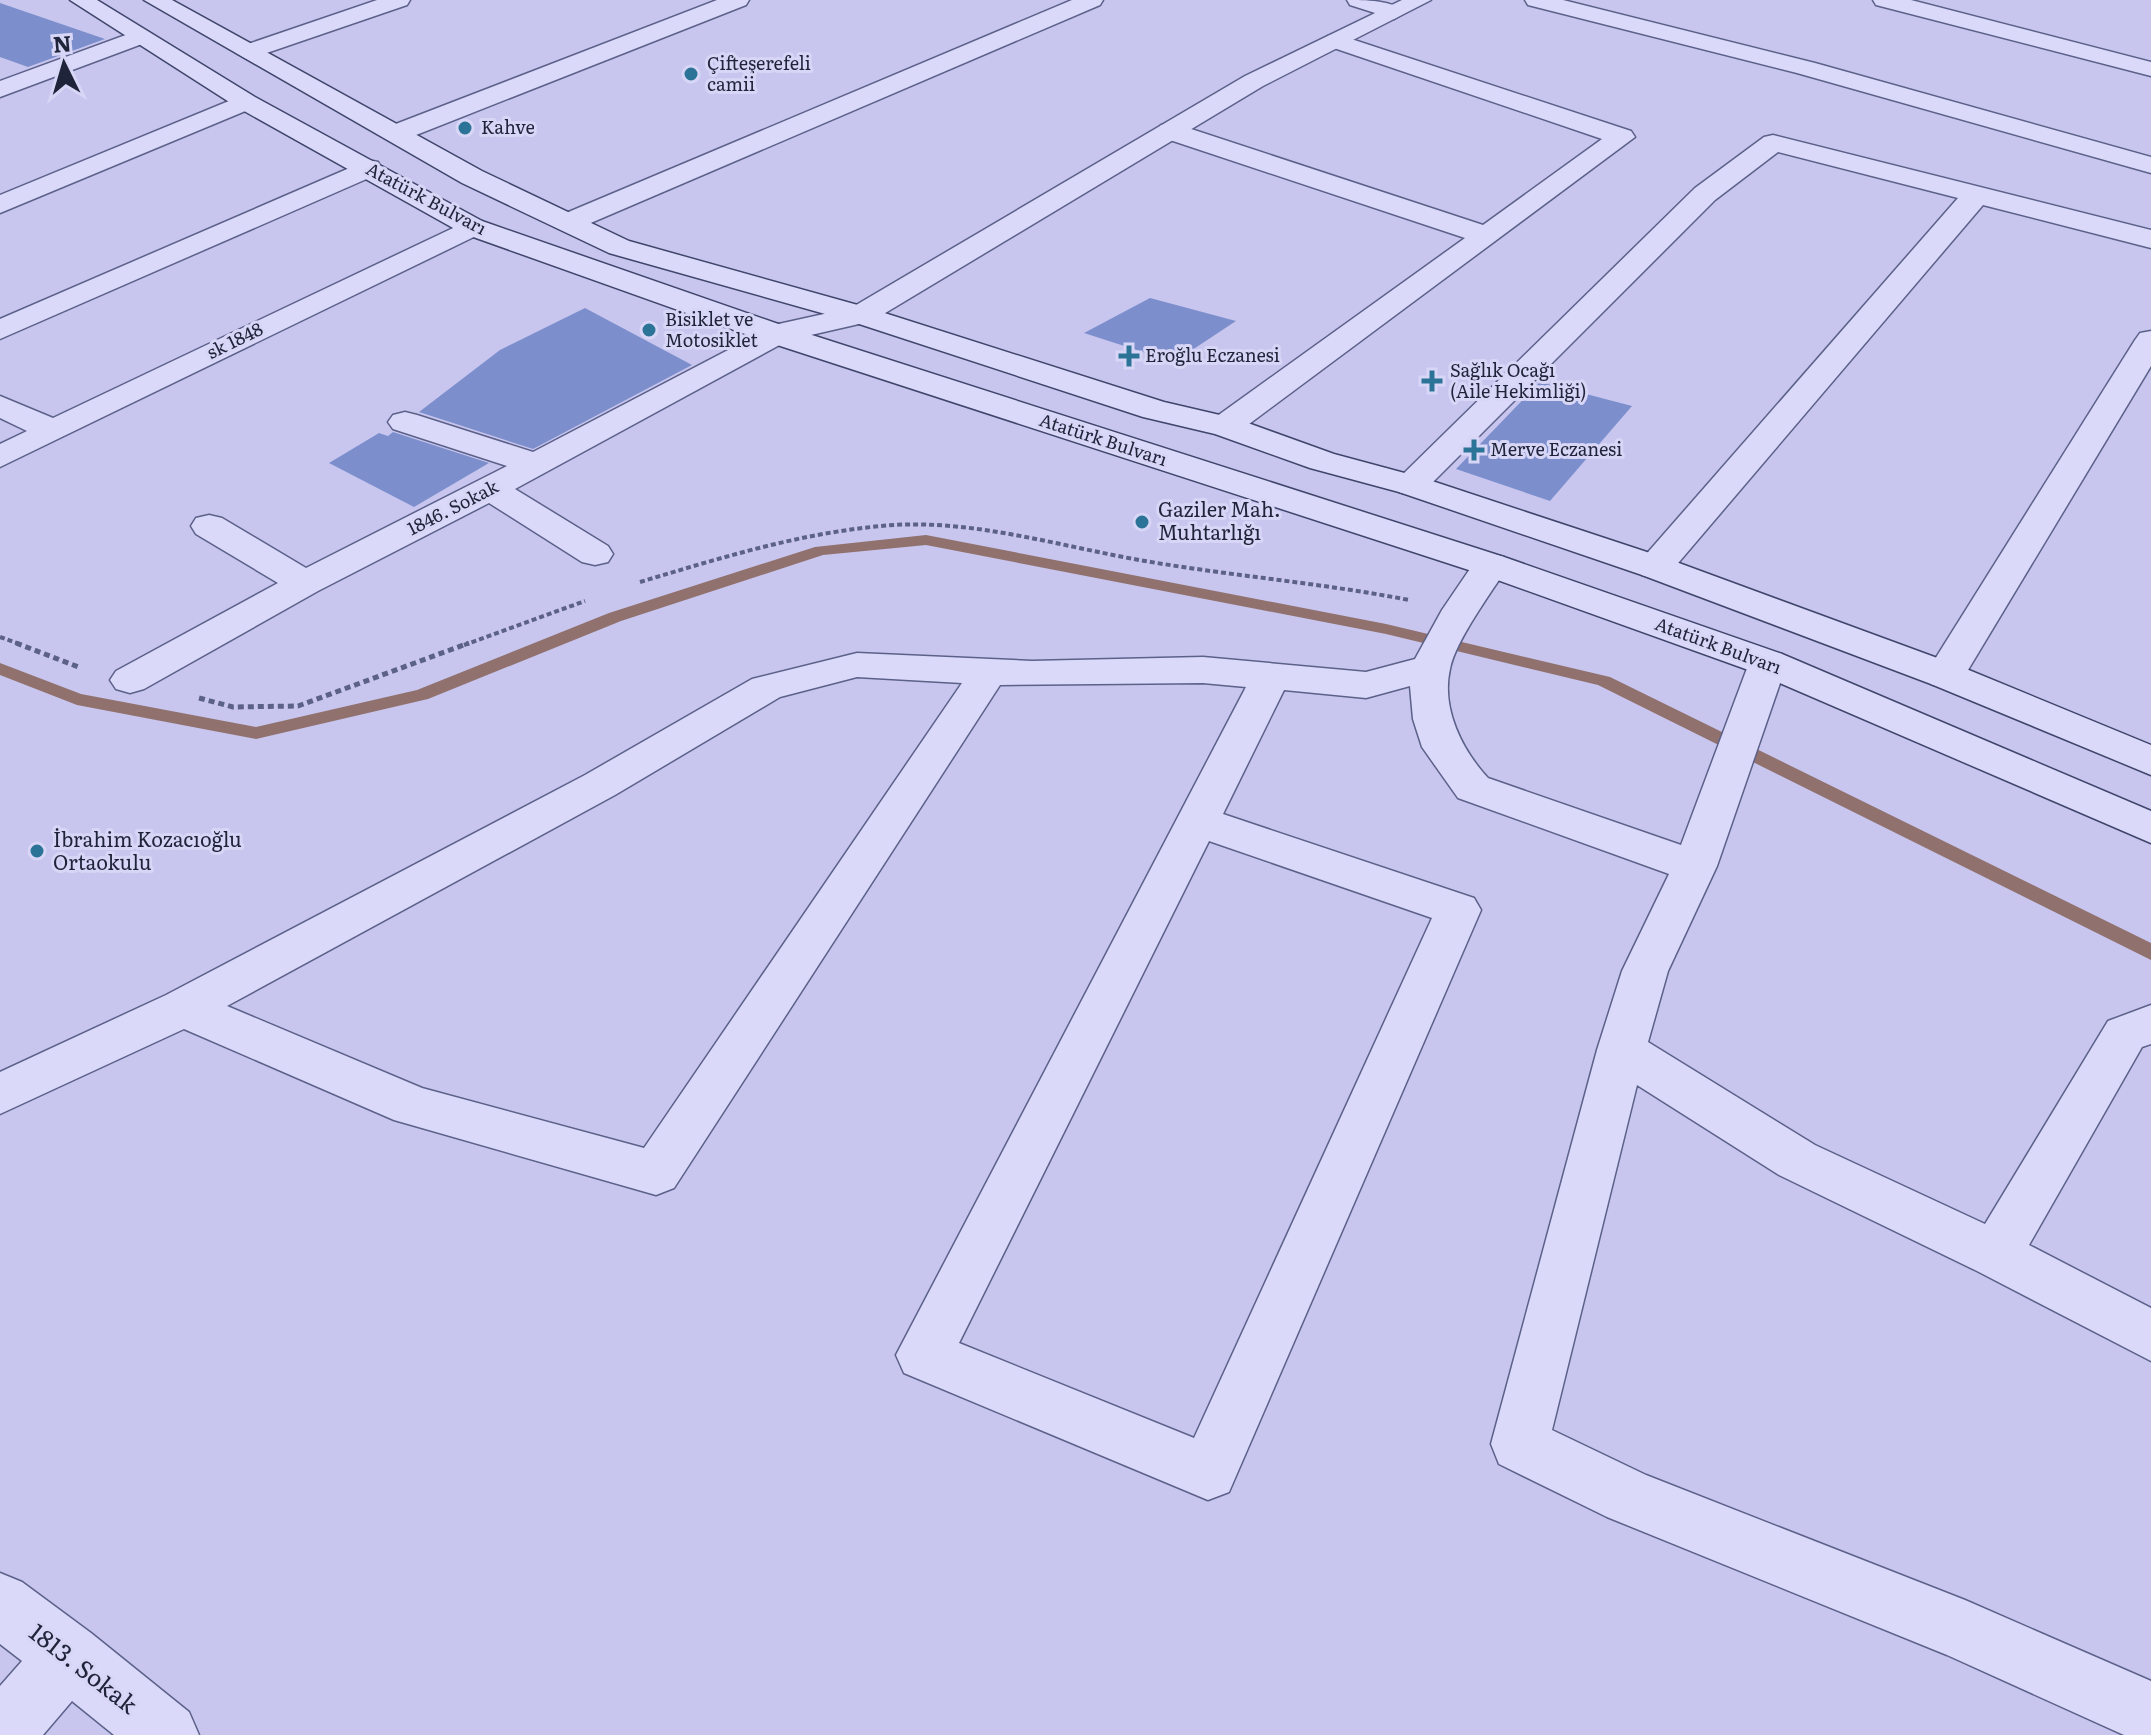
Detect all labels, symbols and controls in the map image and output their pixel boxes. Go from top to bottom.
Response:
north arrow [24,24,104,104]
text: N [51,25,73,60]
place label: Çifteşerefeli camii [707,49,811,97]
marker: Çifteşerefeli camii [682,65,700,83]
place label: Kahve [481,113,535,140]
marker: Kahve [456,119,474,137]
street label: Atatürk Bulvarı [362,155,492,241]
place label: Bisiklet ve Motosiklet [665,305,758,353]
street label: sk 1848 [202,314,267,365]
marker: Bisiklet ve Motosiklet [640,321,658,339]
place label: Eroğlu Eczanesi [1145,341,1280,368]
marker: Eroğlu Eczanesi [1120,347,1138,365]
place label: Sağlık Ocağı (Aile Hekimliği) [1450,356,1586,404]
marker: Sağlık Ocağı (Aile Hekimliği) [1421,370,1443,392]
street label: Atatürk Bulvarı [1036,405,1171,472]
place label: Merve Eczanesi [1490,435,1622,462]
marker: Merve Eczanesi [1465,441,1483,459]
street label: 1846. Sokak [402,472,504,541]
place label: Gaziler Mah. Muhtarlığı [1158,493,1281,546]
marker: Gaziler Mah. Muhtarlığı [1133,513,1151,531]
street label: Atatürk Bulvarı [1651,609,1786,680]
place label: İbrahim Kozacıoğlu Ortaokulu [53,823,242,876]
marker: İbrahim Kozacıoğlu Ortaokulu [28,842,46,860]
street label: 1813. Sokak [23,1614,146,1721]

